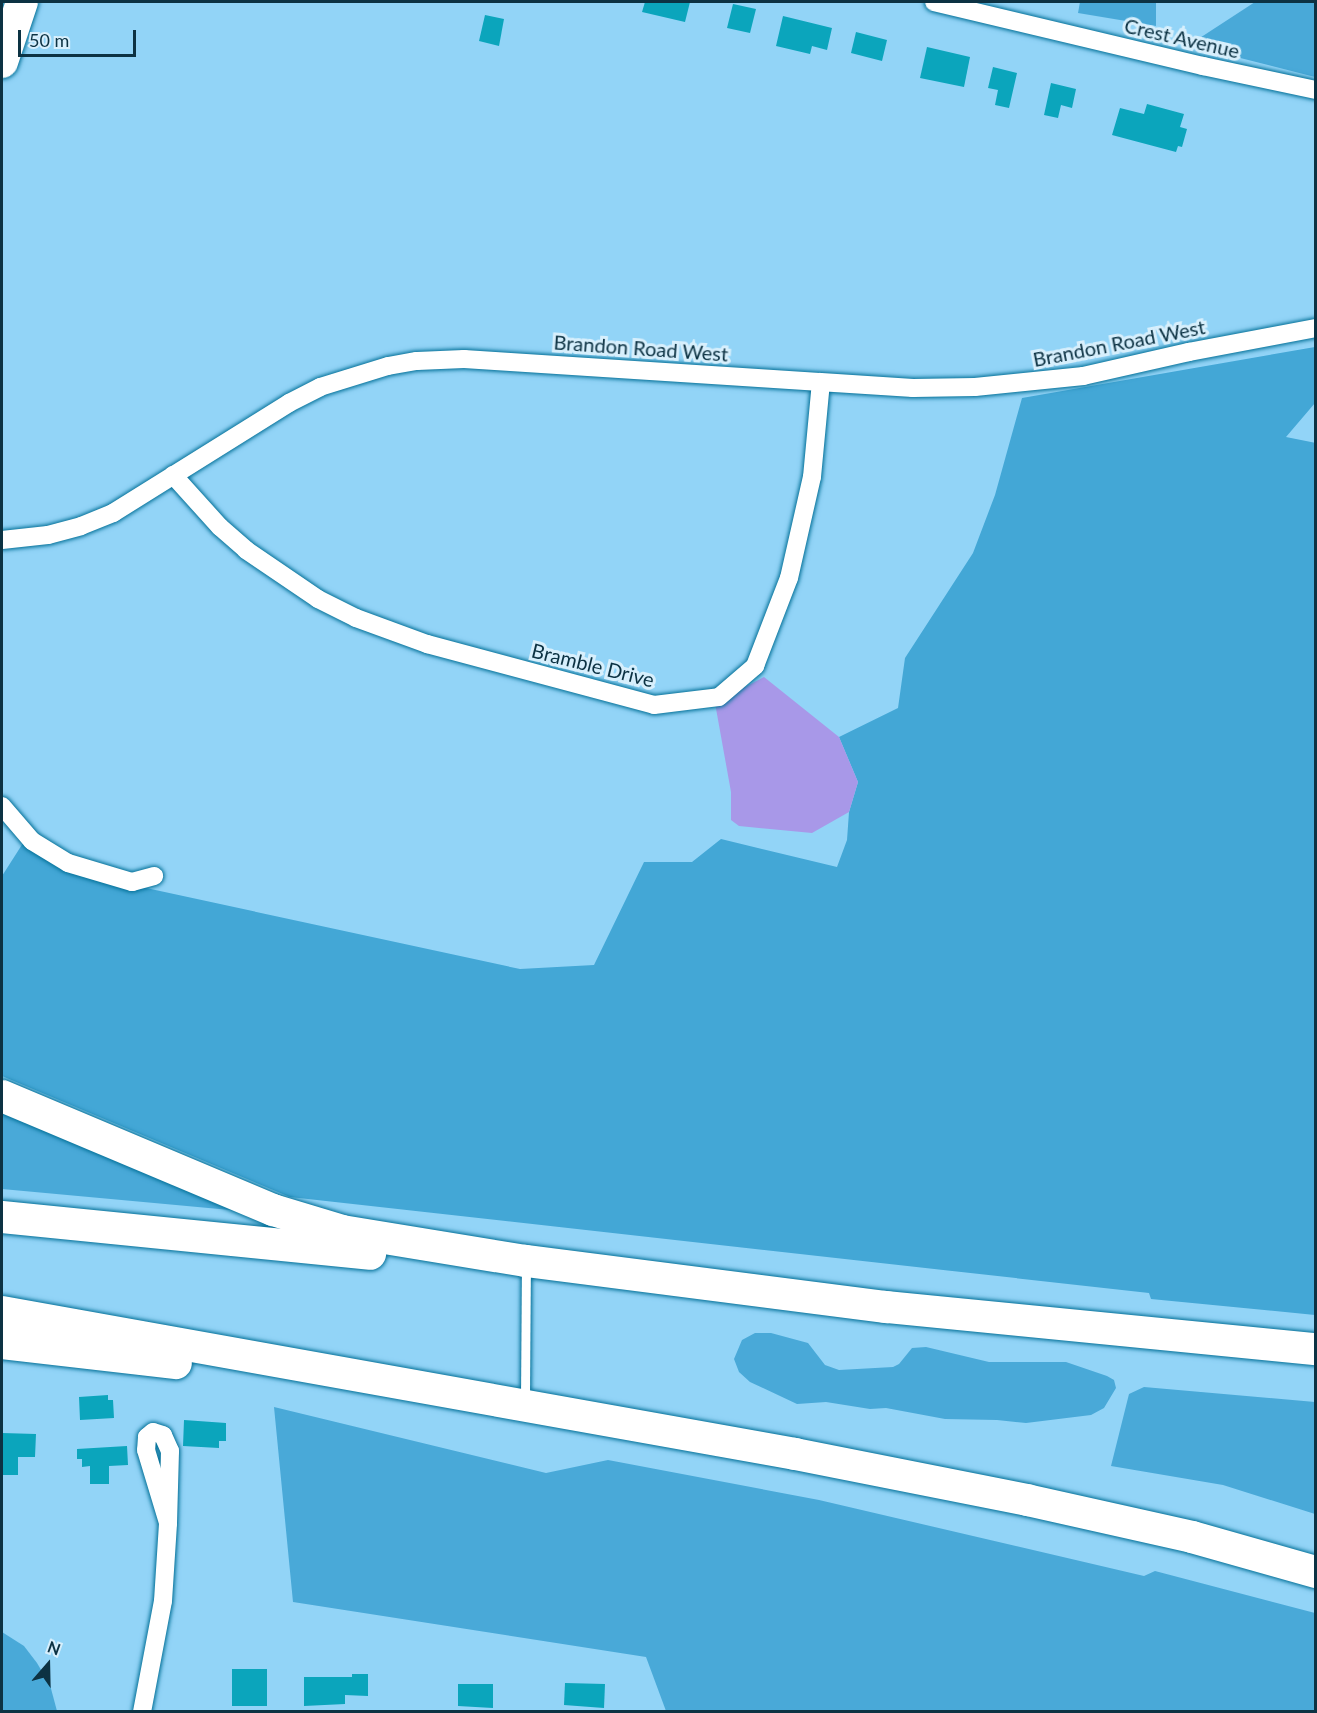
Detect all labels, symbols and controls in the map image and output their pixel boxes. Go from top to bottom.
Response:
street label: Crest Avenue [1122,13,1242,63]
scale bar [21,18,140,56]
text: 50 m [29,29,69,51]
street label: Brandon Road West [1031,315,1207,371]
street label: Brandon Road West [553,330,729,366]
street label: Bramble Drive [529,638,657,692]
north arrow [18,1635,78,1695]
text: N [45,1637,63,1659]

